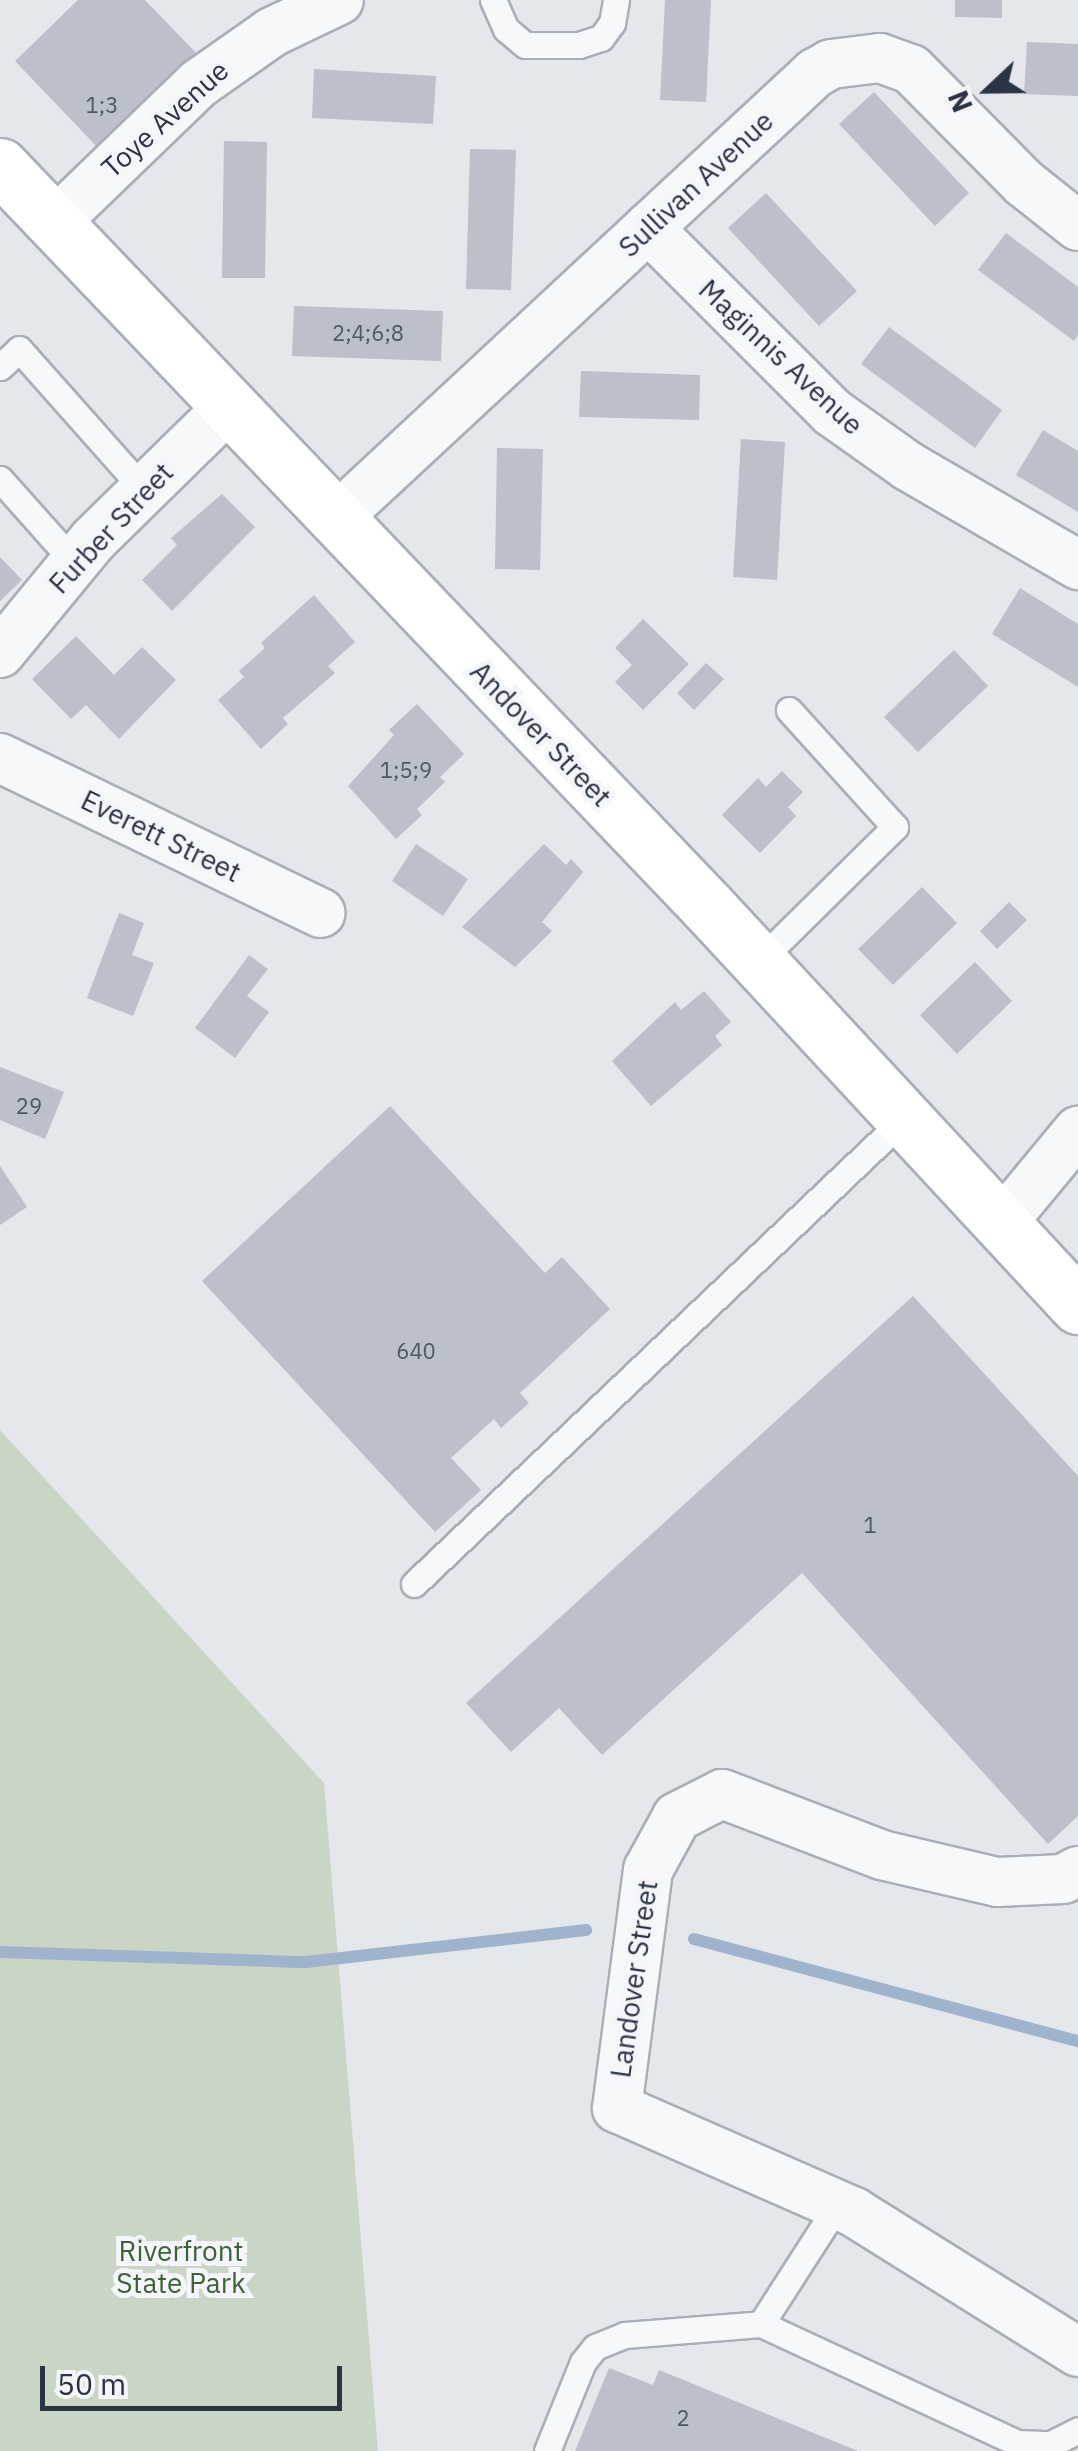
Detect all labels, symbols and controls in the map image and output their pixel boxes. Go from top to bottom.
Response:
north arrow [938,40,1038,140]
street label: Toye Avenue [95,53,235,185]
text: N [939,85,981,118]
house number: 1;3 [86,92,118,118]
street label: Sullivan Avenue [612,104,780,264]
street label: Maginnis Avenue [692,272,870,442]
house number: 2;4;6;8 [332,320,404,346]
street label: Furber Street [42,456,180,600]
street label: Andover Street [464,655,618,813]
house number: 1;5;9 [380,757,432,783]
street label: Everett Street [76,783,246,889]
house number: 29 [16,1093,42,1119]
house number: 640 [396,1338,436,1364]
house number: 1 [863,1512,877,1538]
street label: Landover Street [604,1878,664,2080]
park label: Riverfront State Park [116,2234,246,2300]
scale bar [45,2346,348,2408]
text: 50 m [57,2364,126,2403]
house number: 2 [676,2405,690,2431]

